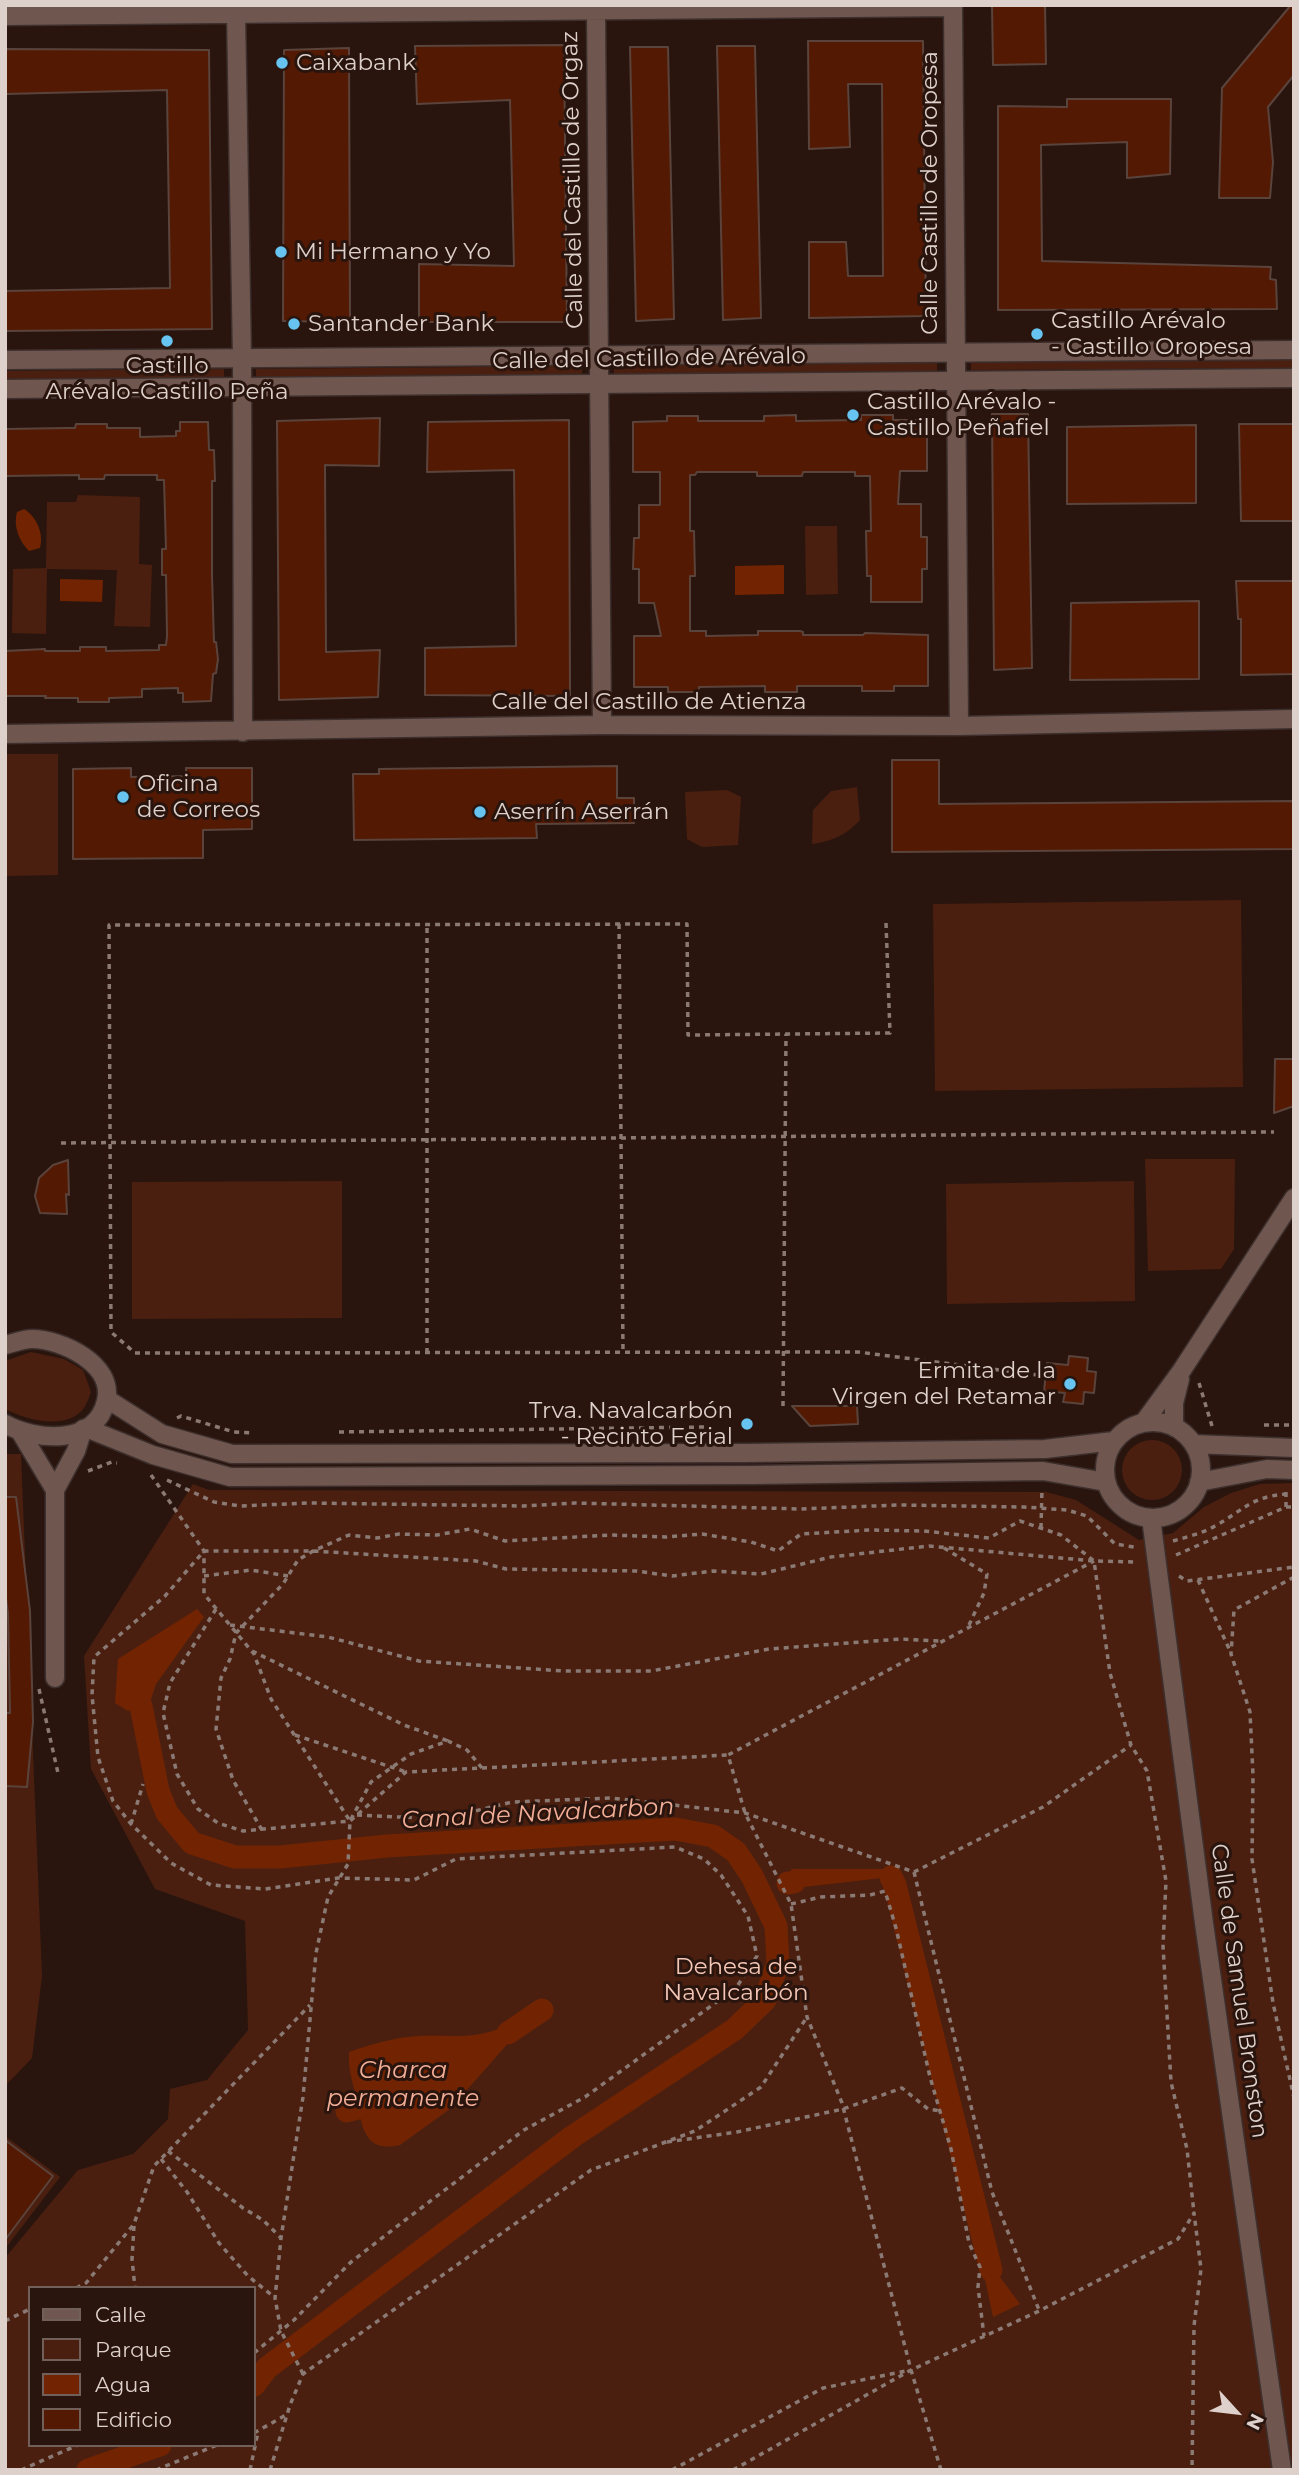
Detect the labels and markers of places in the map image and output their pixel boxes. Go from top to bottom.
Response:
place label: Caixabank [296,49,416,77]
marker: Caixabank [274,55,290,71]
place label: Mi Hermano y Yo [295,238,491,266]
marker: Mi Hermano y Yo [273,244,289,260]
place label: Castillo Arévalo - Castillo Oropesa [1051,307,1252,361]
place label: Santander Bank [308,310,494,338]
marker: Santander Bank [286,316,302,332]
marker: Castillo Arévalo - Castillo Oropesa [1029,326,1045,342]
marker: Castillo Arévalo-Castillo Peña [159,333,175,349]
place label: Castillo Arévalo-Castillo Peña [46,352,288,406]
place label: Castillo Arévalo - Castillo Peñafiel [867,388,1056,442]
marker: Castillo Arévalo - Castillo Peñafiel [845,407,861,423]
place label: Oficina de Correos [137,770,260,824]
marker: Oficina de Correos [115,789,131,805]
place label: Aserrín Aserrán [494,798,669,826]
marker: Aserrín Aserrán [472,804,488,820]
place label: Ermita de la Virgen del Retamar [832,1357,1056,1411]
marker: Ermita de la Virgen del Retamar [1062,1376,1078,1392]
place label: Trva. Navalcarbón - Recinto Ferial [529,1397,733,1451]
marker: Trva. Navalcarbón - Recinto Ferial [739,1416,755,1432]

